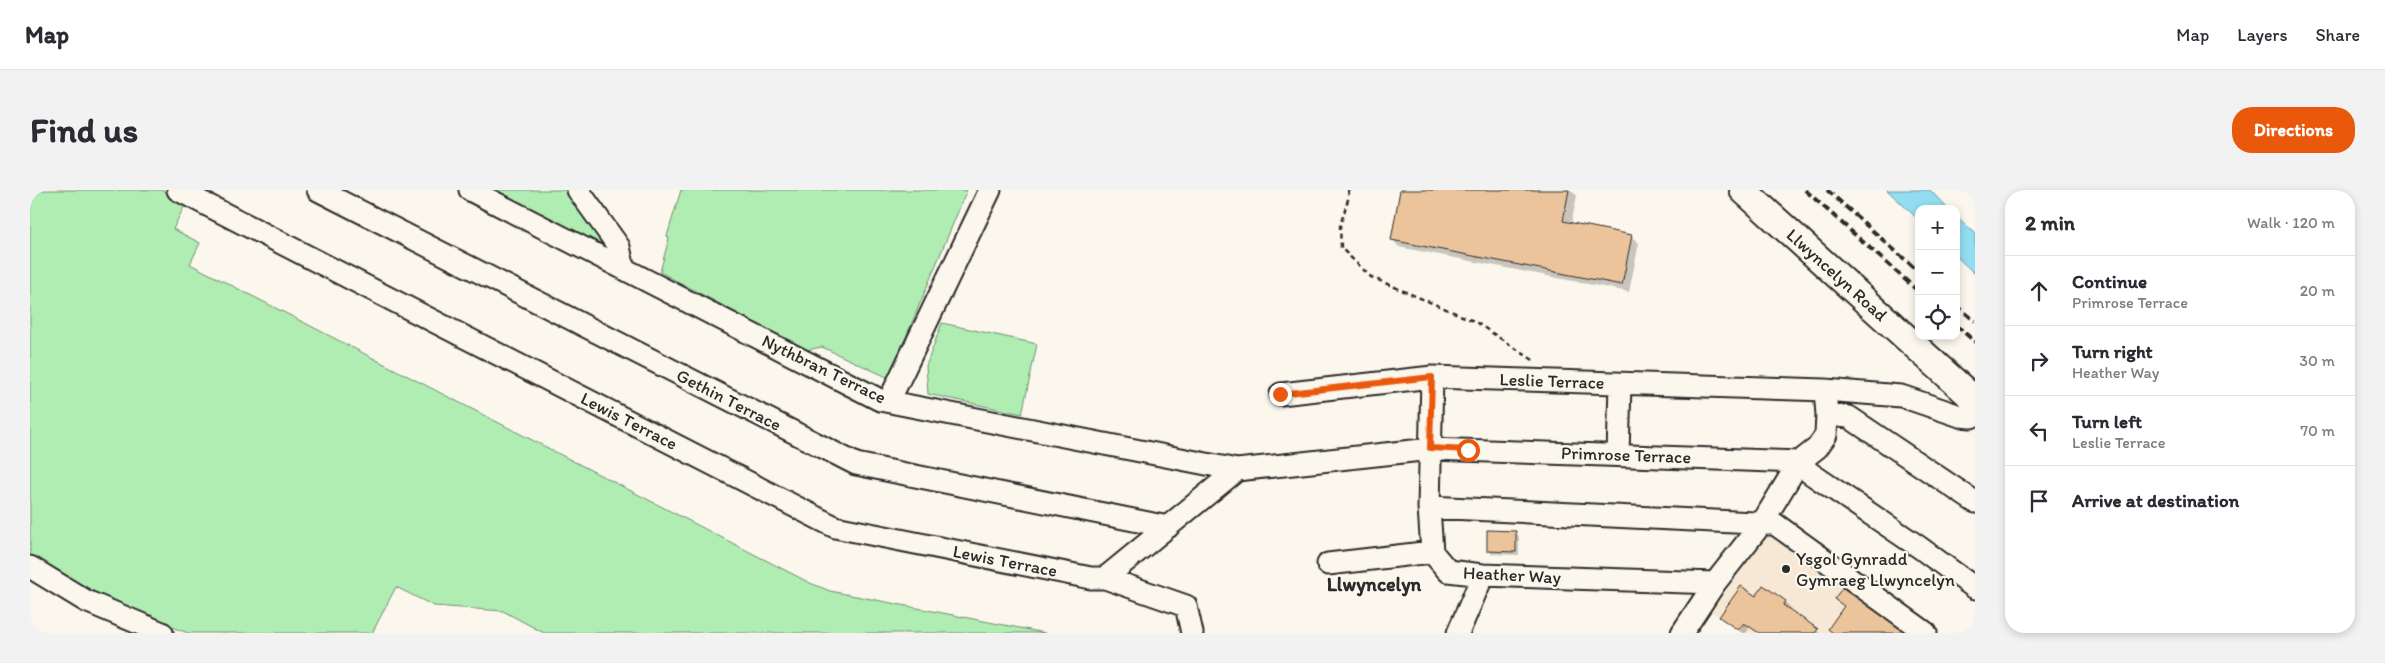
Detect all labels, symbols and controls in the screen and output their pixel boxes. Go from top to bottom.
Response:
text: Map [25,20,69,49]
text: Map [2176,24,2209,46]
text: Layers [2237,24,2287,46]
text: Share [2315,24,2360,46]
button: Directions [2232,107,2355,153]
text: Find us [30,109,138,151]
map controls [1915,205,1960,340]
button: + [1915,205,1960,250]
text: 2 min [2025,210,2075,235]
text: Walk · 120 m [2247,213,2335,232]
street label: Llwyncelyn Road [1782,224,1892,326]
button: − [1915,250,1960,295]
text: Continue [2072,270,2147,293]
icon: ahead [2025,277,2053,305]
text: 20 m [2300,281,2335,300]
text: Primrose Terrace [2072,293,2188,312]
button: locate [1915,295,1960,340]
street label: Nythbran Terrace [758,329,890,409]
text: Turn right [2072,340,2153,363]
icon: right [2025,347,2053,375]
text: 30 m [2299,351,2335,370]
text: Heather Way [2072,363,2159,382]
street label: Gethin Terrace [673,364,785,436]
street label: Leslie Terrace [1499,368,1605,394]
route end [1269,383,1292,406]
street label: Lewis Terrace [577,387,681,455]
text: Turn left [2072,410,2142,433]
icon: left [2025,417,2053,445]
text: 70 m [2300,421,2335,440]
text: Leslie Terrace [2072,433,2165,452]
route start [1457,439,1480,462]
street label: Primrose Terrace [1560,442,1692,468]
icon: arrive [2025,487,2053,515]
text: Arrive at destination [2072,489,2239,512]
street label: Lewis Terrace [951,540,1059,582]
place label: Ysgol Gynradd Gymraeg Llwyncelyn [1796,548,1955,591]
street label: Heather Way [1462,561,1562,589]
marker: Ysgol Gynradd Gymraeg Llwyncelyn [1780,563,1792,575]
district label: Llwyncelyn [1327,572,1422,597]

